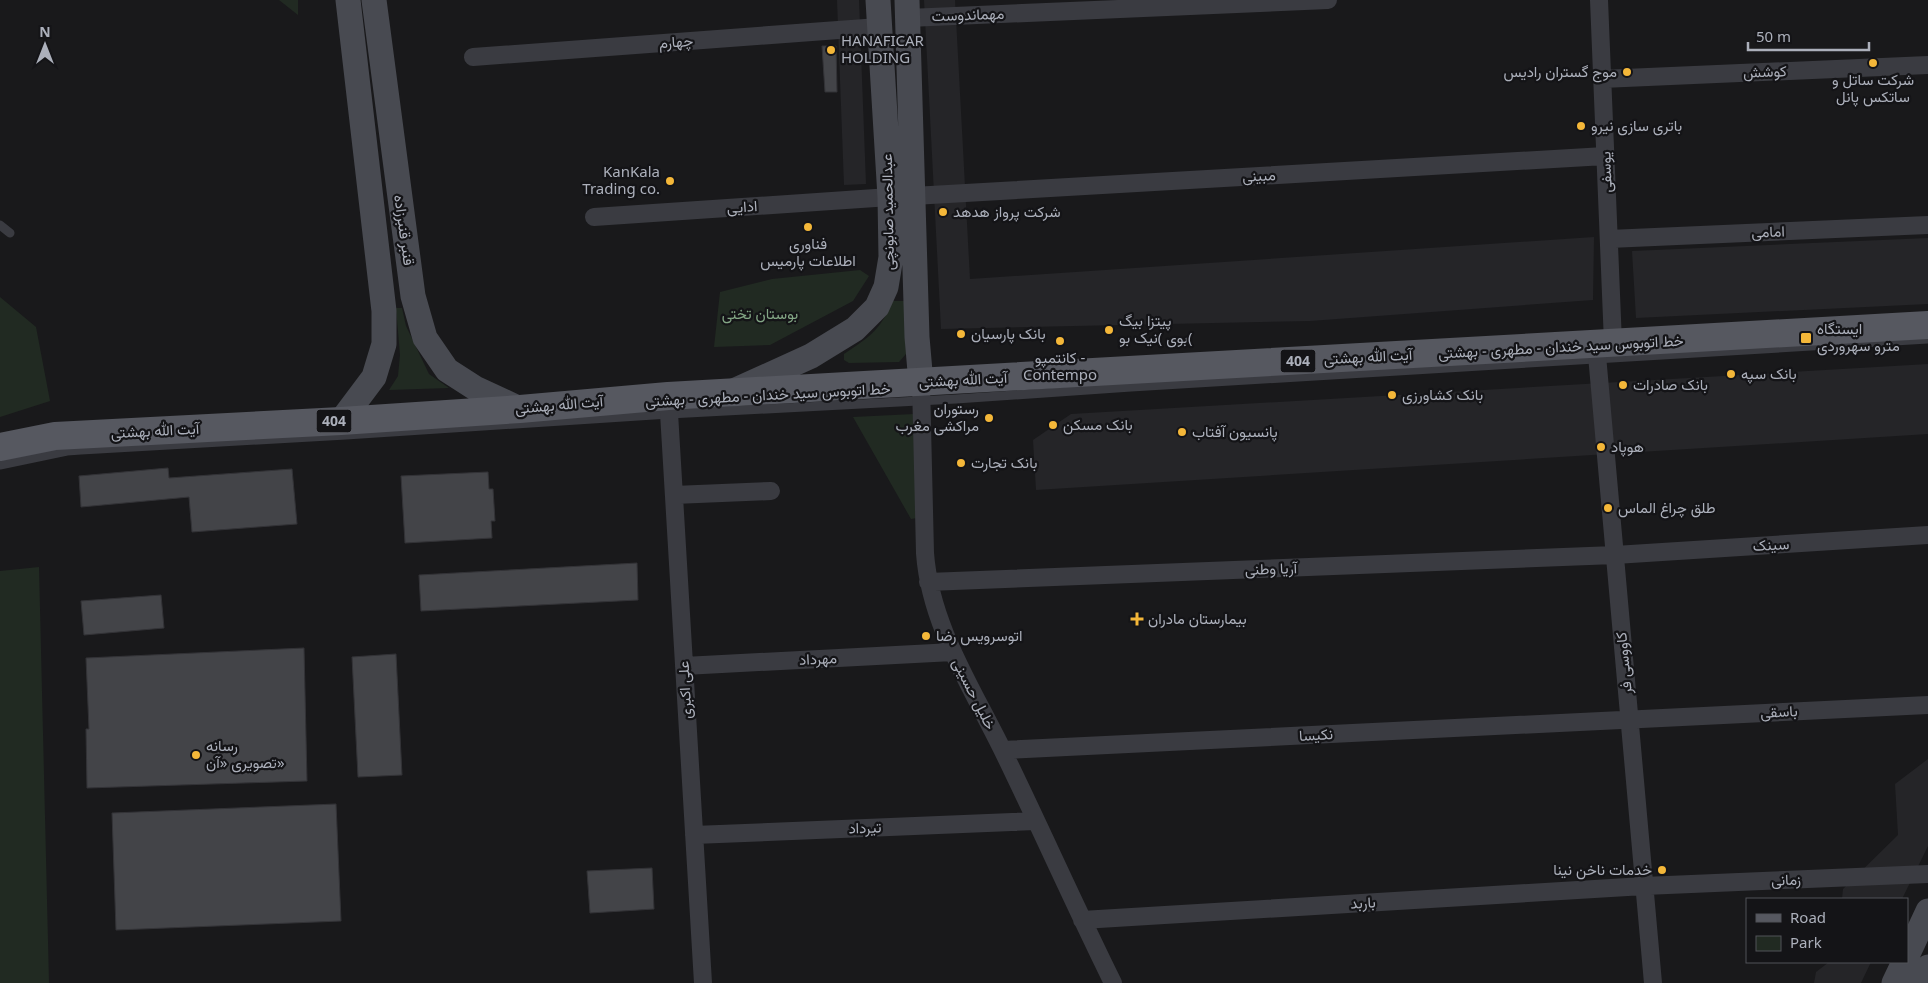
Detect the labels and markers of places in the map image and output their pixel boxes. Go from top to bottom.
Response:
place label: HANAFICAR HOLDING [841,30,925,67]
marker: HANAFICAR HOLDING [825,44,837,56]
marker: شرکت ساتل و ساتکس پانل [1867,57,1879,69]
place label: موج گستران رادیس [1503,61,1617,83]
marker: موج گستران رادیس [1621,66,1633,78]
place label: شرکت ساتل و ساتکس پانل [1832,69,1914,107]
place label: باتری سازی نیرو [1591,115,1682,136]
marker: باتری سازی نیرو [1575,120,1587,132]
place label: KanKala Trading co. [582,161,660,198]
marker: KanKala Trading co. [664,175,676,187]
place label: شرکت پرواز هدهد [953,201,1061,222]
marker: شرکت پرواز هدهد [937,206,949,218]
marker: فناوری اطلاعات پارمیس [802,221,814,233]
place label: فناوری اطلاعات پارمیس [760,233,856,271]
place label: پیتزا بیگ بوی )نیک بو( [1119,310,1193,348]
place label: ایستگاه مترو سهروردی [1817,318,1900,356]
place label: بانک پارسیان [971,323,1046,344]
marker: پیتزا بیگ بوی )نیک بو( [1103,324,1115,336]
marker: بانک پارسیان [955,328,967,340]
marker: ایستگاه مترو سهروردی [1799,331,1813,345]
marker: کانتمپو - Contempo [1054,335,1066,347]
place label: کانتمپو - Contempo [1023,347,1097,384]
place label: بانک سپه [1741,363,1797,384]
marker: بانک سپه [1725,368,1737,380]
place label: بانک صادرات [1633,374,1708,394]
marker: بانک صادرات [1617,379,1629,391]
place label: بانک کشاورزی [1402,384,1483,405]
marker: بانک کشاورزی [1386,389,1398,401]
place label: رستوران مراکشی مغرب [895,398,979,436]
marker: رستوران مراکشی مغرب [983,412,995,424]
place label: بانک مسکن [1063,414,1133,435]
marker: بانک مسکن [1047,419,1059,431]
place label: پانسیون آفتاب [1192,421,1278,442]
marker: پانسیون آفتاب [1176,426,1188,438]
place label: هوپاد [1611,436,1644,457]
marker: هوپاد [1595,441,1607,453]
place label: بانک تجارت [971,452,1038,472]
marker: بانک تجارت [955,457,967,469]
place label: طلق چراغ الماس [1618,497,1716,519]
marker: طلق چراغ الماس [1602,502,1614,514]
place label: بیمارستان مادران [1148,608,1247,628]
marker: بیمارستان مادران [1130,612,1144,626]
place label: اتوسرویس رضا [936,625,1022,646]
marker: اتوسرویس رضا [920,630,932,642]
place label: رسانه تصویری «آن» [206,735,285,773]
marker: رسانه تصویری «آن» [190,749,202,761]
place label: خدمات ناخن نینا [1553,859,1652,880]
marker: خدمات ناخن نینا [1656,864,1668,876]

